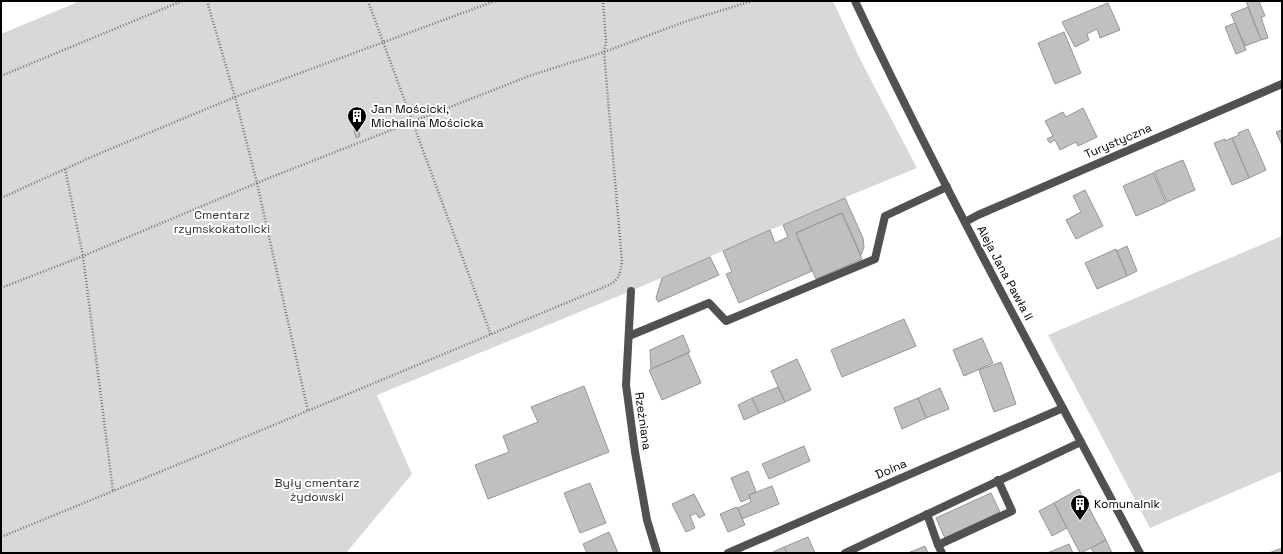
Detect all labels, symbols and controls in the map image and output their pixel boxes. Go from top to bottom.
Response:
place label: Jan Mościcki, Michalina Mościcka [371,101,484,131]
building icon: Jan Mościcki, Michalina Mościcka [346,105,368,133]
street label: Turystyczna [1082,120,1154,162]
park label: Cmentarz rzymskokatolicki [174,207,270,237]
street label: Aleja Jana Pawła II [973,223,1037,323]
street label: Rzeźniana [631,391,655,451]
street label: Dolna [873,455,909,483]
park label: Były cmentarz żydowski [274,475,360,505]
building icon: Komunalnik [1069,493,1091,521]
place label: Komunalnik [1094,496,1161,512]

